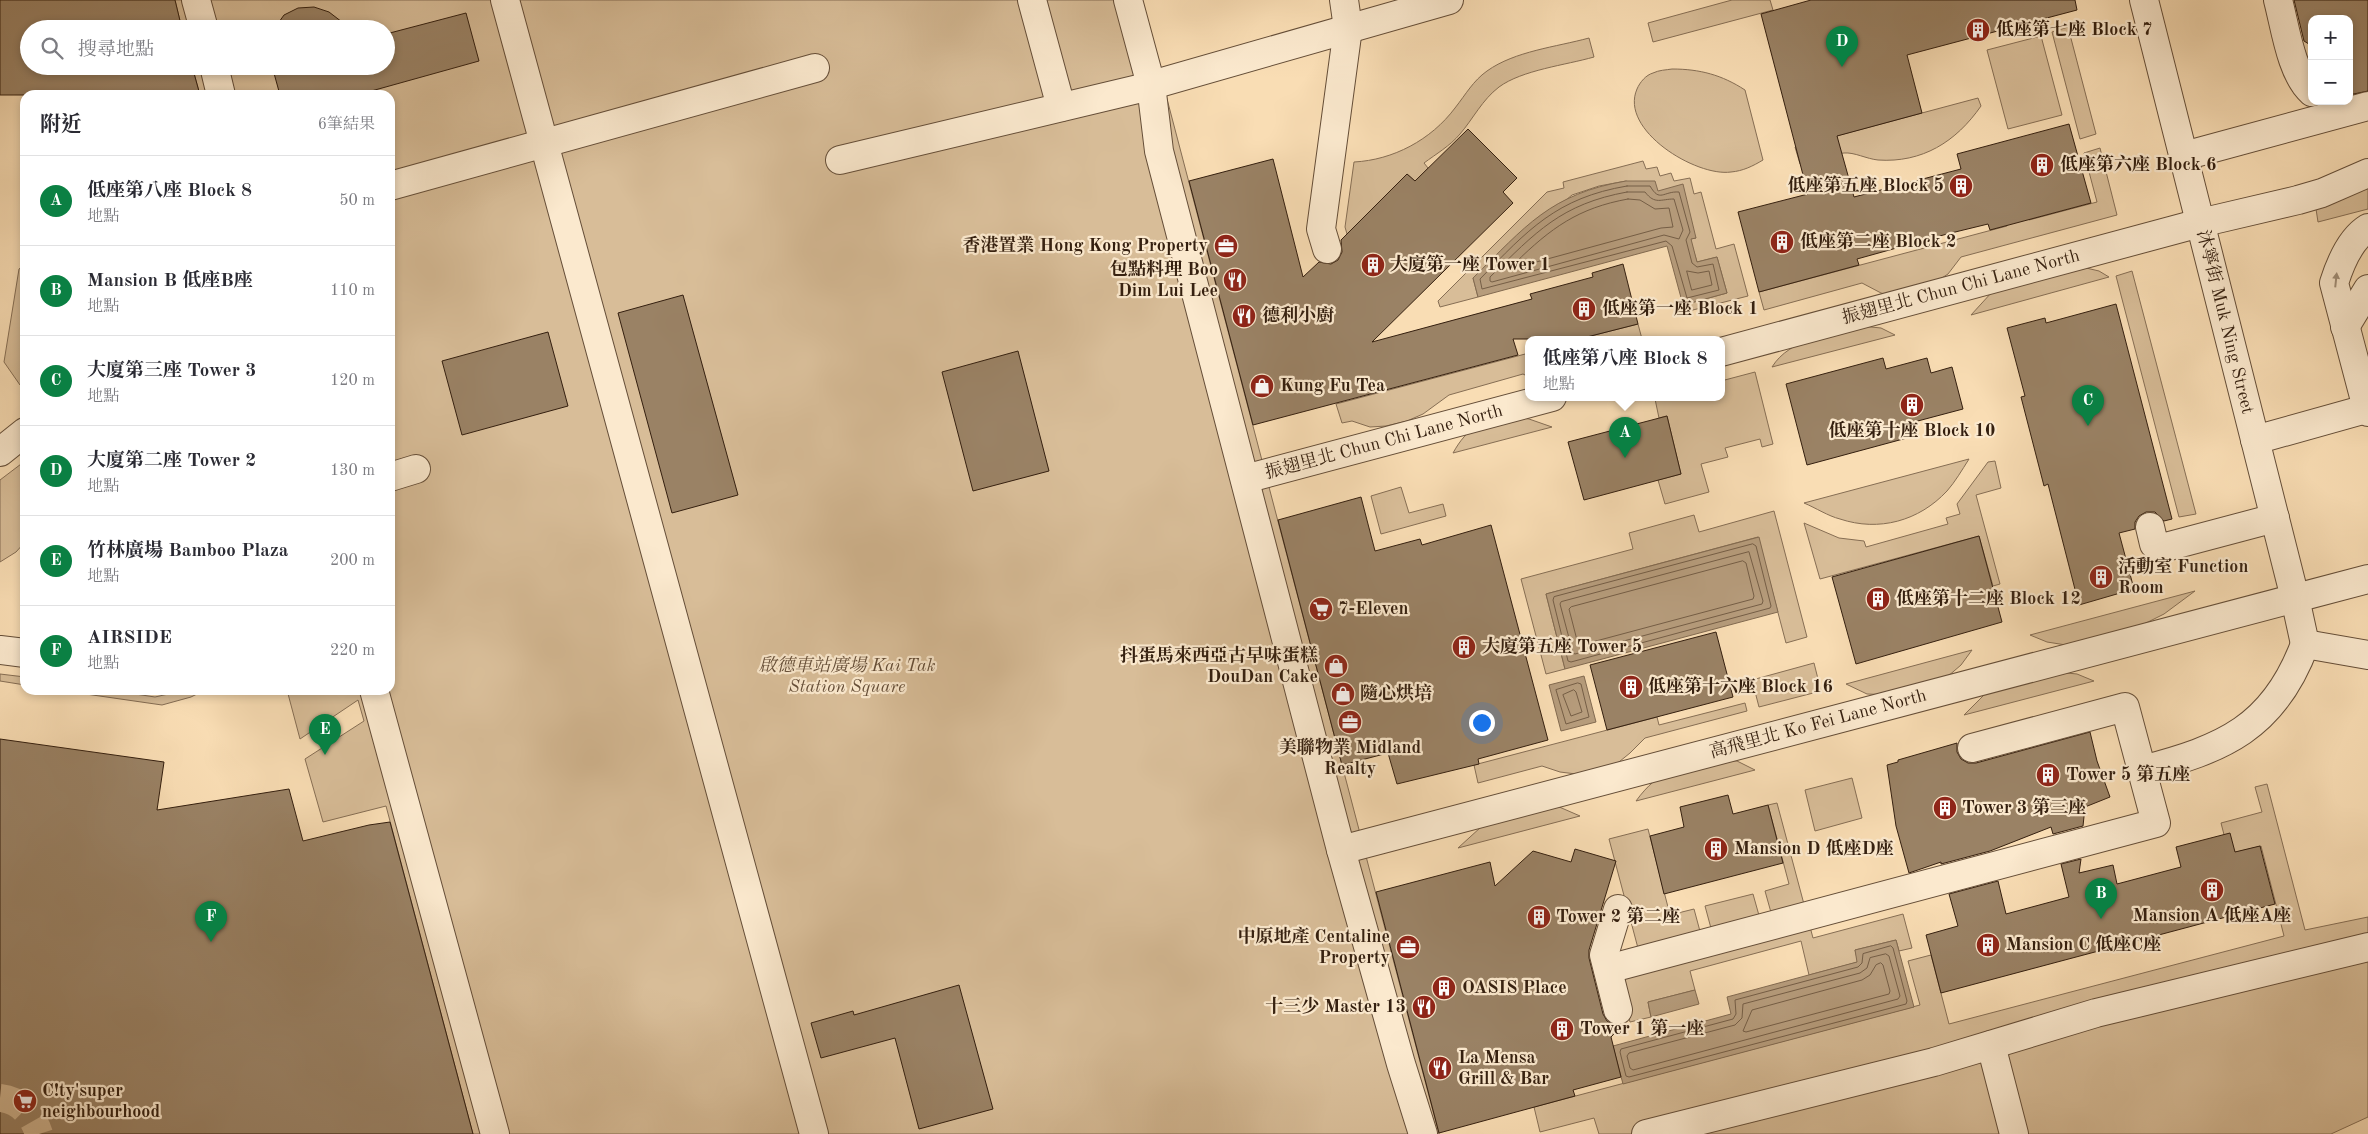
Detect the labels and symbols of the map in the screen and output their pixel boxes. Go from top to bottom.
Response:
building icon: 低座第七座 Block 7 [1965,17,1991,43]
place label: 低座第七座 Block 7 [1996,19,2152,39]
pin: D [1826,26,1858,67]
building icon: 低座第六座 Block 6 [2029,152,2055,178]
place label: 低座第六座 Block 6 [2060,154,2216,174]
building icon: 低座第五座 Block 5 [1948,173,1974,199]
place label: 低座第五座 Block 5 [1788,175,1944,195]
street label: 沐寧街 Muk Ning Street [2193,228,2259,416]
building icon: 低座第二座 Block 2 [1769,229,1795,255]
place label: 低座第二座 Block 2 [1800,231,1956,251]
office icon: 香港置業 Hong Kong Property [1213,233,1239,259]
place label: 香港置業 Hong Kong Property [962,235,1208,255]
street label: 振翅里北 Chun Chi Lane North [1840,245,2082,327]
building icon: 大廈第一座 Tower 1 [1360,252,1386,278]
place label: 大廈第一座 Tower 1 [1390,254,1550,274]
place label: 包點料理 Boo Dim Lui Lee [1110,259,1218,300]
restaurant icon: 包點料理 Boo Dim Lui Lee [1222,267,1248,293]
one-way arrow [2332,272,2340,288]
building icon: 低座第一座 Block 1 [1571,296,1597,322]
place label: 低座第一座 Block 1 [1602,298,1758,318]
restaurant icon: 德利小廚 [1231,303,1257,329]
place label: 德利小廚 [1262,305,1334,325]
shop icon: Kung Fu Tea [1249,373,1275,399]
place label: Kung Fu Tea [1280,377,1385,395]
pin: C [2072,385,2104,426]
building icon: 低座第十座 Block 10 [1899,392,1925,418]
street label: 振翅里北 Chun Chi Lane North [1263,400,1505,482]
pin: A [1609,417,1641,458]
place label: 低座第十座 Block 10 [1829,420,1995,440]
place label: 活動室 Function Room [2118,556,2248,597]
building icon: 活動室 Function Room [2088,564,2114,590]
building icon: 低座第十二座 Block 12 [1865,586,1891,612]
place label: 低座第十二座 Block 12 [1896,588,2081,608]
supermarket icon: 7-Eleven [1308,596,1334,622]
place label: 7-Eleven [1338,600,1409,618]
building icon: 大廈第五座 Tower 5 [1451,634,1477,660]
place label: 大廈第五座 Tower 5 [1482,636,1642,656]
place label: 抖蛋馬來西亞古早味蛋糕 DouDan Cake [1120,645,1318,686]
shop icon: 抖蛋馬來西亞古早味蛋糕 DouDan Cake [1323,653,1349,679]
park label: 啟德車站廣場 Kai Tak Station Square [758,655,936,696]
building icon: 低座第十六座 Block 16 [1618,674,1644,700]
place label: 低座第十六座 Block 16 [1648,676,1833,696]
shop icon: 隨心烘培 [1330,681,1356,707]
place label: 隨心烘培 [1360,683,1432,703]
street label: 高飛里北 Ko Fei Lane North [1707,684,1929,762]
office icon: 美聯物業 Midland Realty [1337,709,1363,735]
your location [1469,710,1495,736]
pin: E [309,714,341,755]
place label: 美聯物業 Midland Realty [1279,737,1422,778]
building icon: Tower 5 第五座 [2035,762,2061,788]
place label: Tower 5 第五座 [2066,764,2190,784]
building icon: Tower 3 第三座 [1932,795,1958,821]
place label: Tower 3 第三座 [1962,797,2086,817]
building icon: Mansion D 低座D座 [1703,836,1729,862]
place label: Mansion D 低座D座 [1734,838,1894,858]
building icon: Mansion A 低座A座 [2199,877,2225,903]
pin: B [2085,878,2117,919]
pin: F [195,901,227,942]
building icon: Tower 2 第二座 [1526,904,1552,930]
place label: Mansion A 低座A座 [2133,905,2291,925]
place label: Tower 2 第二座 [1556,906,1680,926]
place label: 中原地產 Centaline Property [1238,926,1390,967]
building icon: Mansion C 低座C座 [1975,932,2001,958]
office icon: 中原地產 Centaline Property [1395,934,1421,960]
place label: Mansion C 低座C座 [2006,934,2161,954]
building icon: OASIS Place [1431,975,1457,1001]
place label: OASIS Place [1462,979,1567,997]
restaurant icon: 十三少 Master 13 [1411,994,1437,1020]
place label: 十三少 Master 13 [1265,996,1406,1016]
building icon: Tower 1 第一座 [1549,1016,1575,1042]
place label: Tower 1 第一座 [1580,1018,1704,1038]
place label: La Mensa Grill & Bar [1458,1049,1549,1088]
restaurant icon: La Mensa Grill & Bar [1427,1055,1453,1081]
place label: C!ty'super neighbourhood [42,1082,160,1121]
supermarket icon: C!ty'super neighbourhood [12,1088,38,1114]

